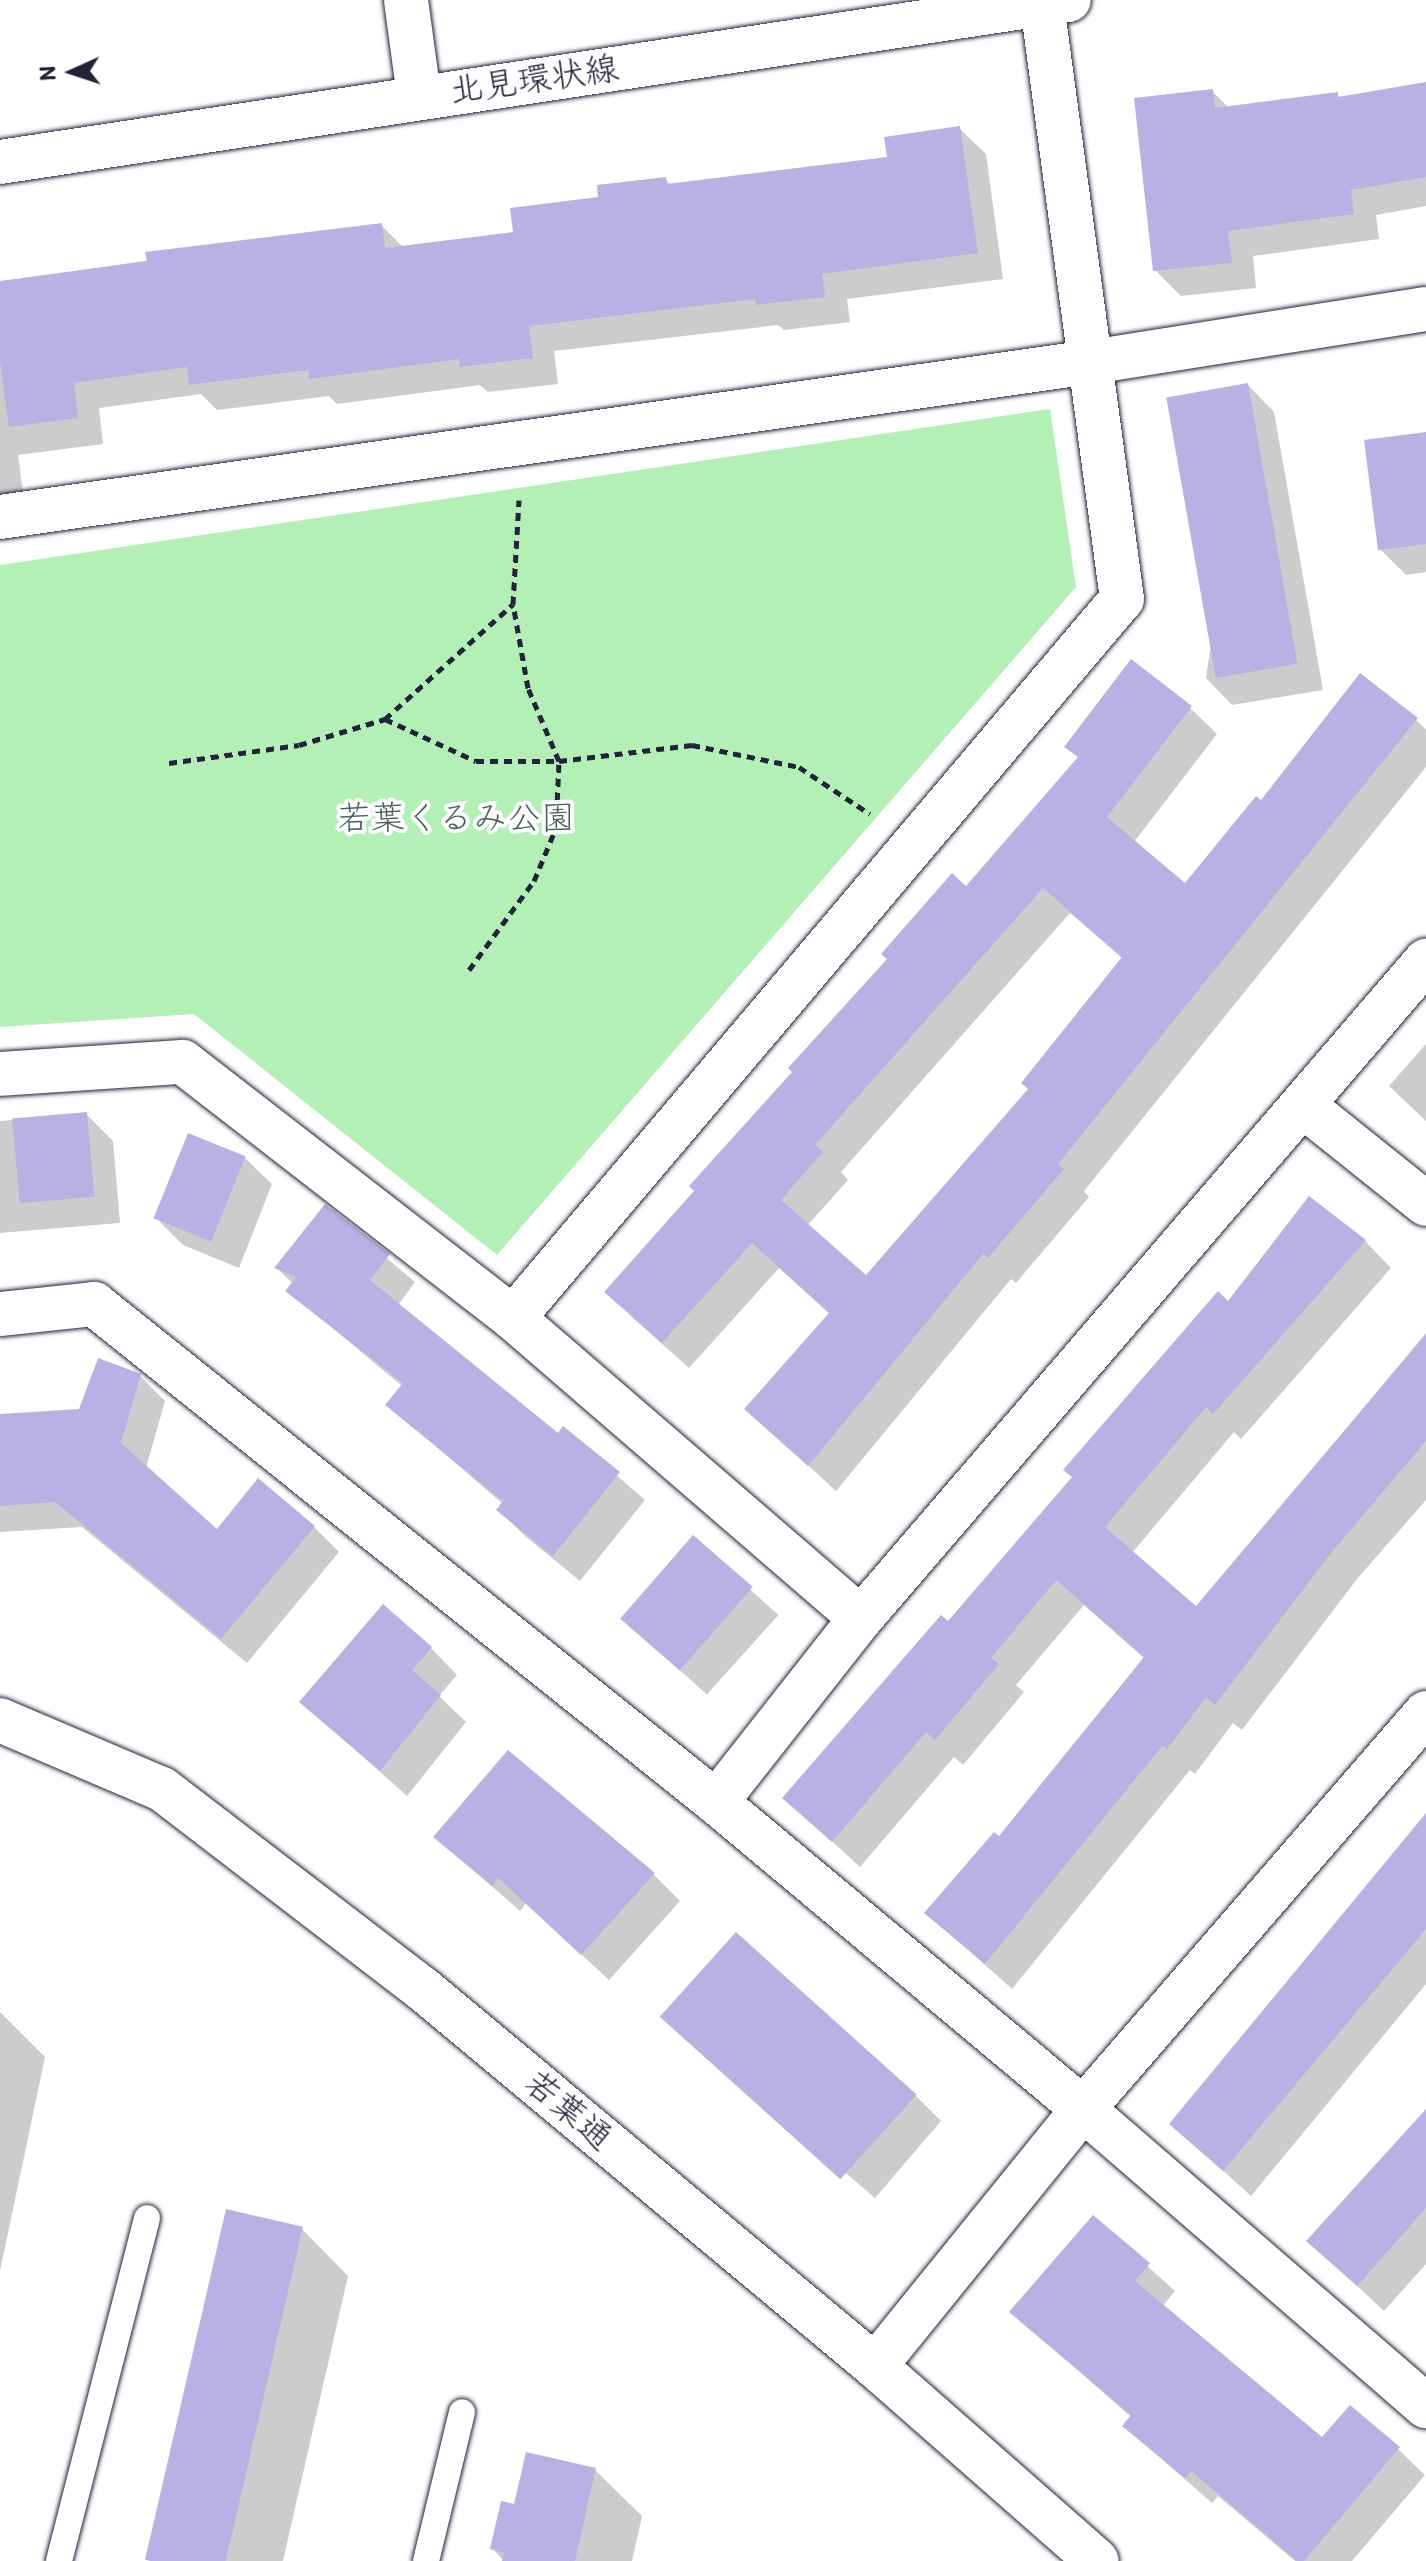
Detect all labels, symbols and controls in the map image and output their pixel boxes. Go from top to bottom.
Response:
north arrow [32,32,112,112]
street label: 北見環状線 [447,47,621,111]
text: N [34,65,61,81]
park label: 若葉くるみ公園 [337,798,575,838]
street label: 若葉通 [517,2062,621,2158]

